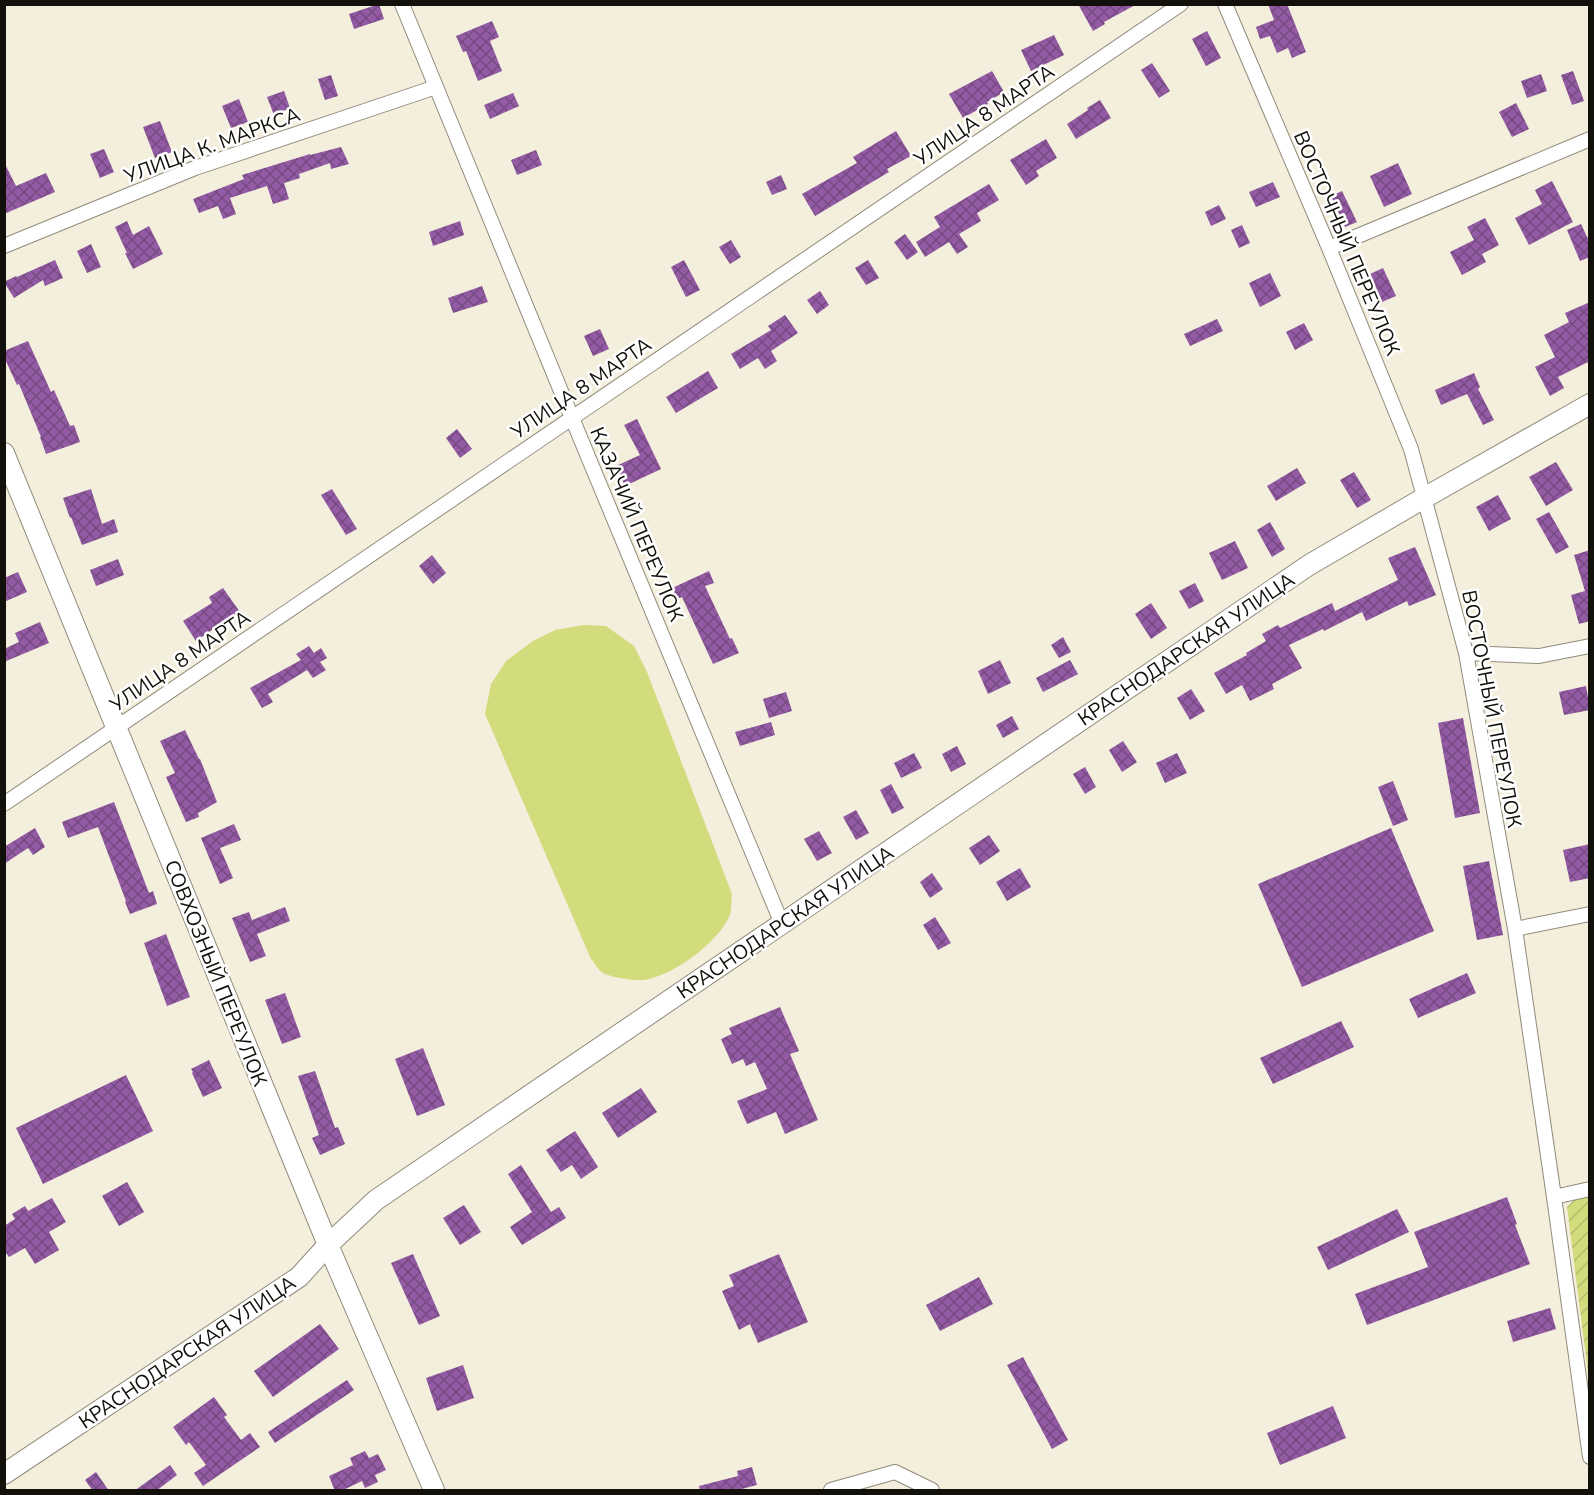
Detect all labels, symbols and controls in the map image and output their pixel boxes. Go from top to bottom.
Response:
street label: УЛИЦА 8 МАРТА [908,58,1060,173]
street label: УЛИЦА К. МАРКСА [119,101,304,190]
street label: ВОСТОЧНЫЙ ПЕРЕУЛОК [1287,127,1406,360]
street label: УЛИЦА 8 МАРТА [505,331,657,446]
street label: КАЗАЧИЙ ПЕРЕУЛОК [583,423,690,626]
street label: КРАСНОДАРСКАЯ УЛИЦА [1073,566,1300,732]
street label: ВОСТОЧНЫЙ ПЕРЕУЛОК [1455,588,1528,830]
street label: УЛИЦА 8 МАРТА [104,604,256,719]
street label: КРАСНОДАРСКАЯ УЛИЦА [672,839,899,1005]
street label: СОВХОЗНЫЙ ПЕРЕУЛОК [158,856,273,1090]
street label: КРАСНОДАРСКАЯ УЛИЦА [74,1269,301,1435]

